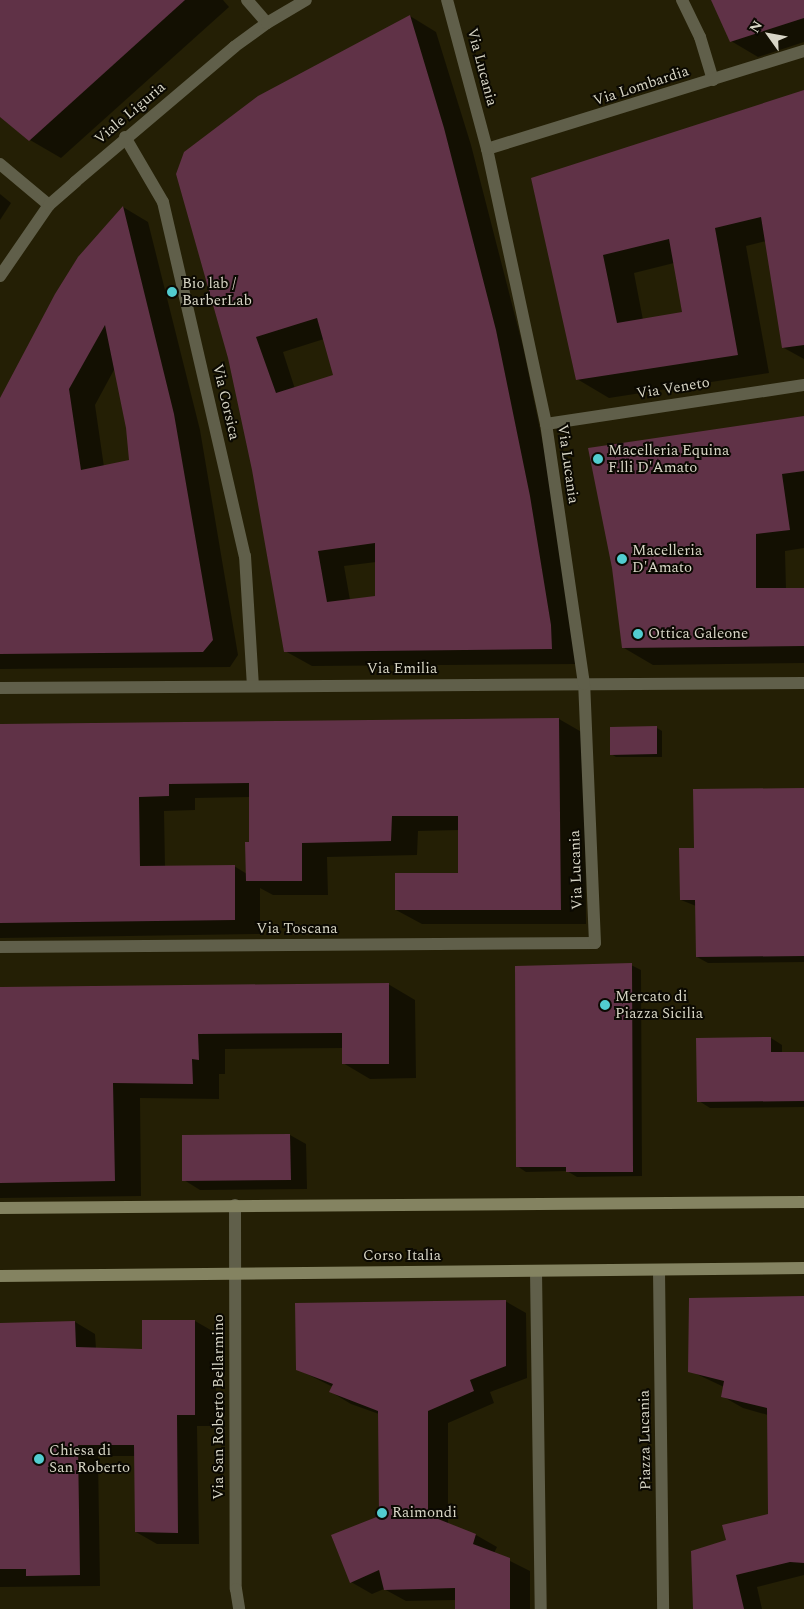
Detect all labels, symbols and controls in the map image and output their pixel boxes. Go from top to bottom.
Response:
north arrow [744,10,794,60]
text: N [744,16,768,37]
street label: Via Lucania [463,26,501,108]
street label: Via Lombardia [591,62,691,110]
street label: Viale Liguria [91,78,169,148]
place label: Bio lab / BarberLab [182,274,252,309]
marker: Bio lab / BarberLab [166,286,178,298]
street label: Via Corsica [209,362,243,442]
street label: Via Veneto [635,373,711,403]
street label: Via Lucania [554,423,582,505]
place label: Macelleria Equina F.lli D'Amato [608,441,729,476]
marker: Macelleria Equina F.lli D'Amato [592,453,604,465]
place label: Macelleria D'Amato [632,541,702,576]
marker: Macelleria D'Amato [616,553,628,565]
place label: Ottica Galeone [648,625,748,643]
marker: Ottica Galeone [632,628,644,640]
street label: Via Emilia [367,660,437,678]
street label: Via Lucania [566,830,586,910]
street label: Via Toscana [256,920,338,938]
place label: Mercato di Piazza Sicilia [615,987,703,1022]
marker: Mercato di Piazza Sicilia [599,999,611,1011]
street label: Corso Italia [363,1247,441,1265]
street label: Via San Roberto Bellarmino [210,1314,228,1500]
street label: Piazza Lucania [635,1390,655,1490]
place label: Chiesa di San Roberto [49,1441,130,1476]
marker: Chiesa di San Roberto [33,1453,45,1465]
place label: Raimondi [392,1504,457,1522]
marker: Raimondi [376,1507,388,1519]

